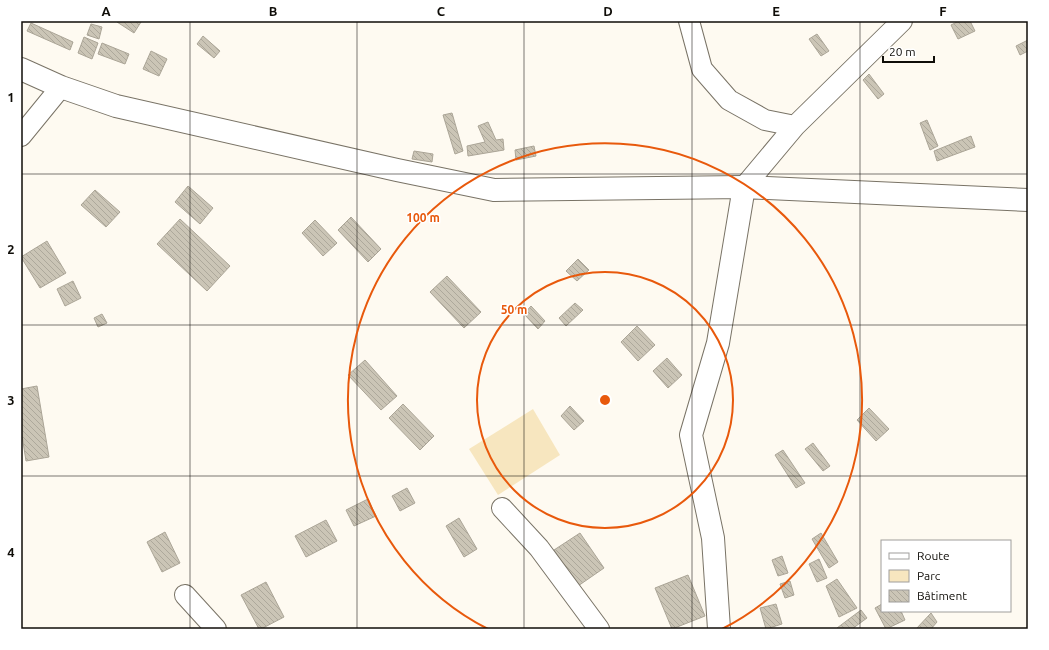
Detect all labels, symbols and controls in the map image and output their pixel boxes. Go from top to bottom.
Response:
text: A [101,4,111,18]
text: B [269,4,278,18]
text: C [437,4,446,18]
text: D [603,4,613,18]
text: E [772,4,780,18]
text: F [939,4,947,18]
scale bar [883,38,934,64]
text: 20 m [889,45,916,58]
text: 1 [7,90,15,104]
text: 100 m [406,211,440,224]
text: 2 [7,242,15,256]
text: 50 m [501,303,527,316]
text: 3 [7,393,15,407]
centre of rings [598,393,612,407]
legend [881,540,1011,612]
text: 4 [7,545,15,559]
text: Route [917,549,950,562]
text: Parc [917,569,941,582]
text: Bâtiment [917,589,967,602]

